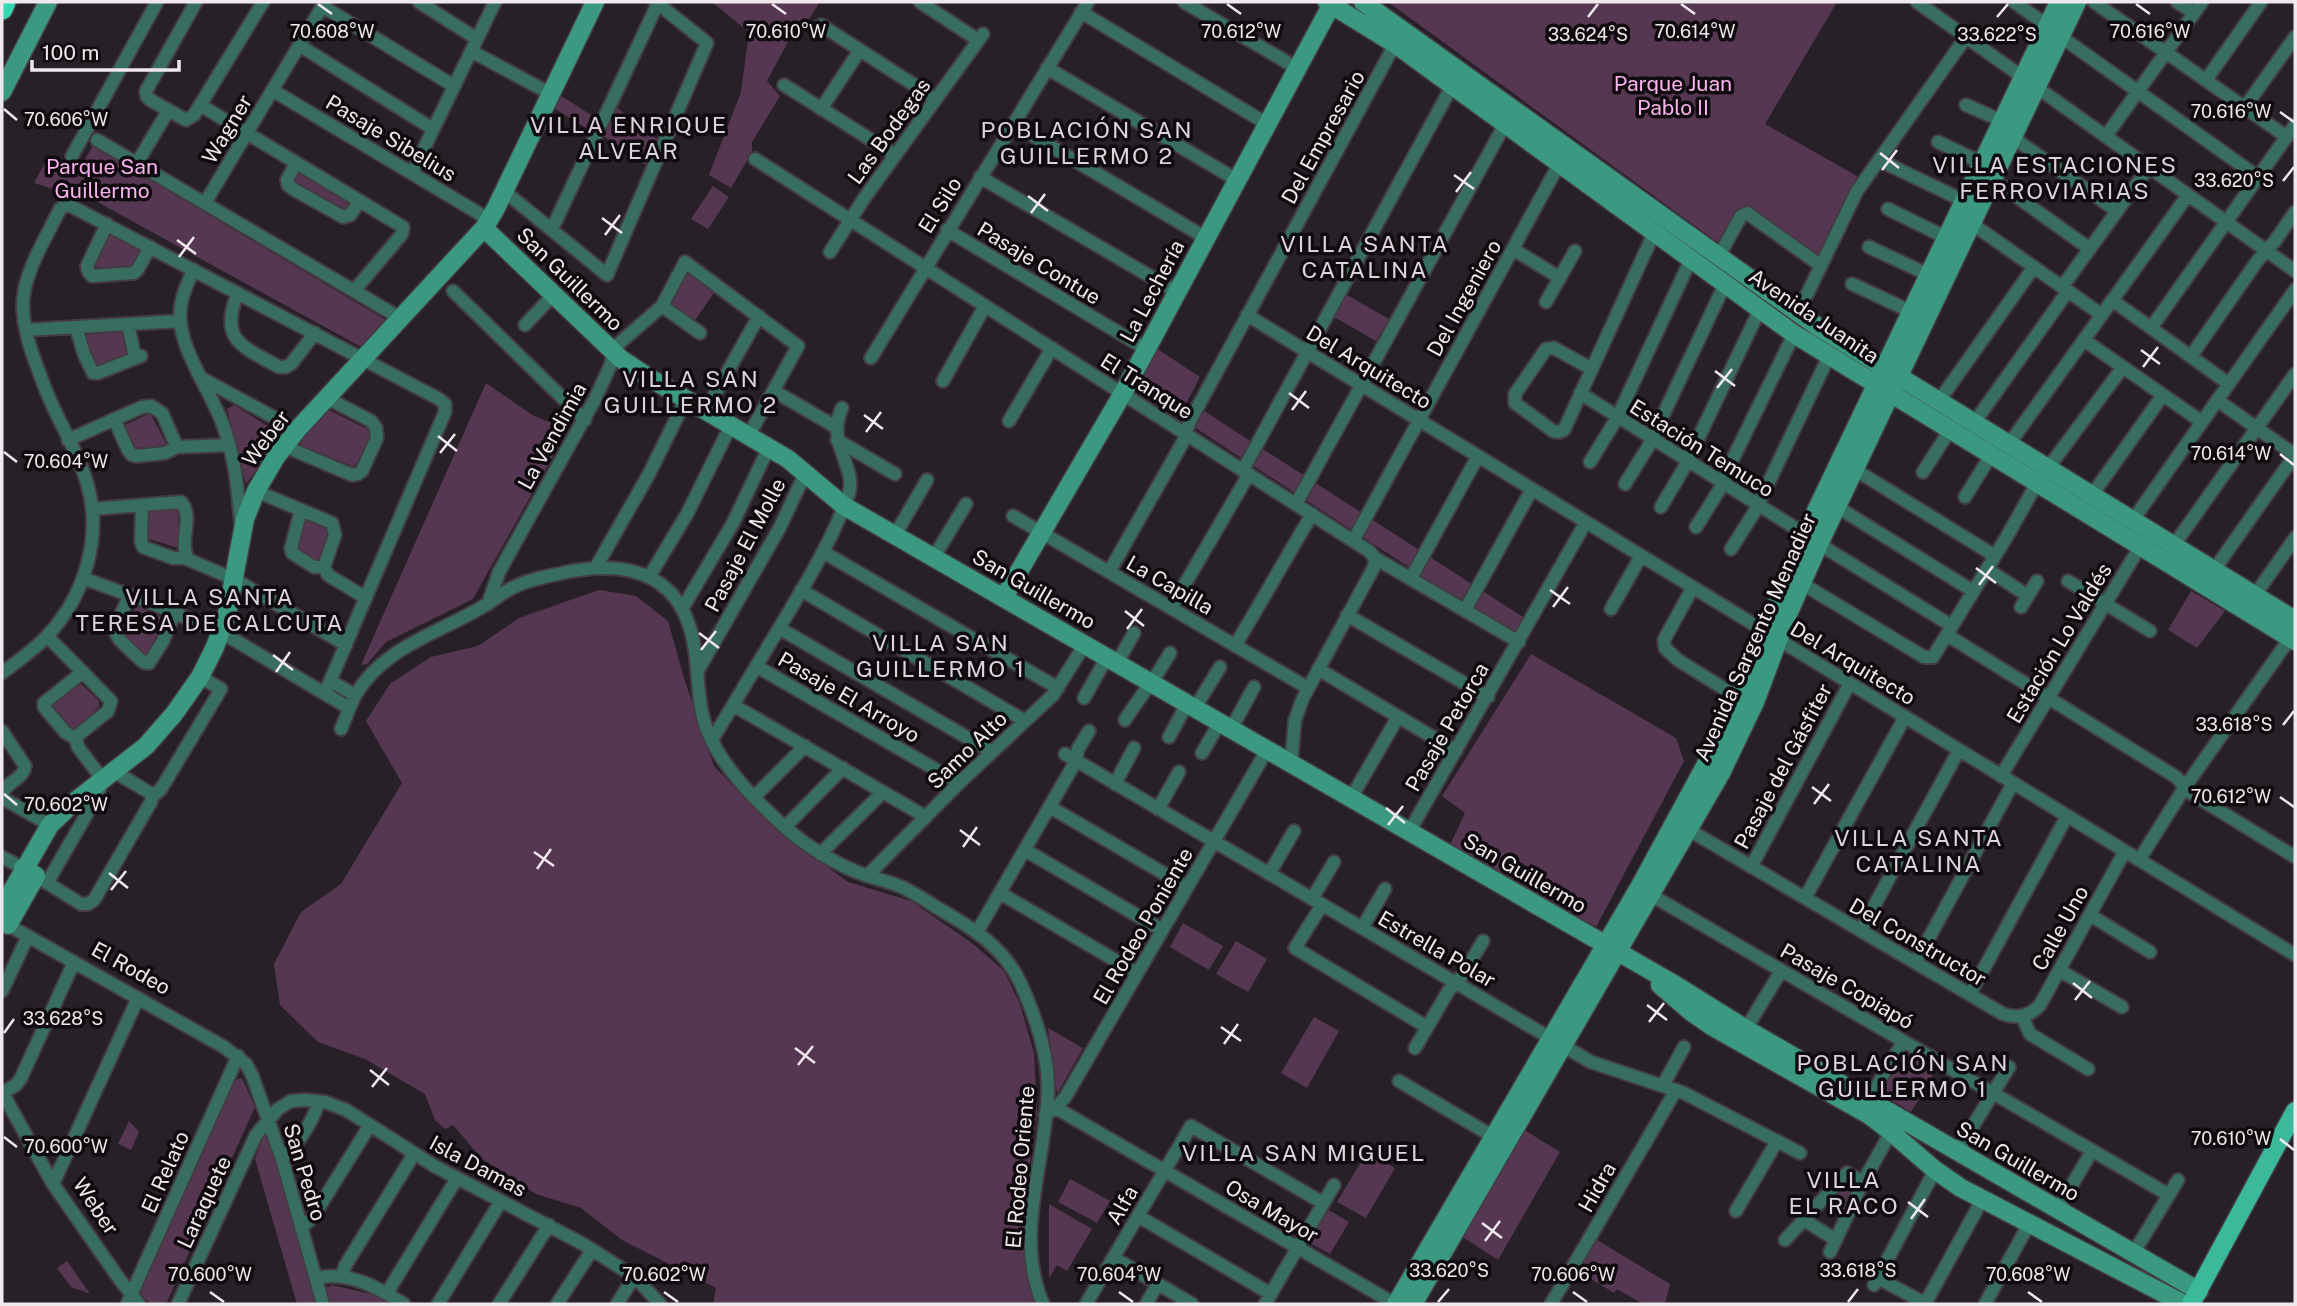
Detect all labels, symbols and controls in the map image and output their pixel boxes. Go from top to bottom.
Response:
text: 70.608°W [290,21,374,42]
text: 70.610°W [746,21,826,42]
text: 70.612°W [1201,21,1281,42]
text: 70.614°W [1655,21,1735,42]
text: 70.616°W [2110,21,2190,42]
text: 33.624°S [1548,24,1628,45]
text: 33.622°S [1957,24,2037,45]
scale bar [32,28,178,72]
text: 100 m [42,40,99,65]
street label: Del Empresario [1276,66,1370,208]
park label: Parque Juan Pablo II [1614,71,1732,120]
street label: Las Bodegas [842,73,936,189]
street label: Pasaje Sibelius [321,89,461,187]
street label: Wagner [197,90,257,168]
text: 70.616°W [2191,101,2271,122]
text: 70.606°W [24,109,108,130]
district label: VILLA ENRIQUE ALVEAR [530,111,728,164]
district label: POBLACIÓN SAN GUILLERMO 2 [980,116,1194,169]
district label: VILLA ESTACIONES FERROVIARIAS [1932,151,2178,204]
park label: Parque San Guillermo [46,154,158,203]
text: 33.620°S [2194,170,2274,191]
street label: El Silo [913,172,967,238]
street label: Pasaje Contue [973,216,1105,310]
street label: San Guillermo [512,222,628,336]
district label: VILLA SANTA CATALINA [1280,230,1450,283]
street label: Del Ingeniero [1422,235,1506,361]
street label: La Lechería [1115,236,1189,346]
street label: Avenida Juanita [1744,263,1884,369]
street label: Del Arquitecto [1302,320,1436,414]
street label: El Tranque [1096,348,1198,424]
district label: VILLA SAN GUILLERMO 2 [604,365,778,418]
street label: La Vendimia [512,378,592,494]
street label: Estación Temuco [1625,394,1779,502]
street label: Weber [237,405,295,471]
text: 70.614°W [2191,443,2271,464]
text: 70.604°W [24,451,108,472]
street label: Pasaje El Molle [699,474,791,616]
street label: Avenida Sargento Menadier [1689,509,1821,765]
street label: San Guillermo [968,544,1100,634]
street label: La Capilla [1122,550,1218,620]
street label: Estación Lo Valdés [2001,558,2117,728]
district label: VILLA SANTA TERESA DE CALCUTA [75,583,345,636]
street label: Del Arquitecto [1786,616,1920,710]
district label: VILLA SAN GUILLERMO 1 [856,629,1026,682]
street label: Pasaje El Arroyo [774,646,924,748]
street label: Pasaje Petorca [1400,658,1494,796]
street label: Pasaje del Gásfiter [1729,679,1837,853]
street label: Samo Alto [922,706,1012,794]
text: 33.618°S [2195,714,2273,735]
text: 70.612°W [2191,786,2271,807]
text: 70.602°W [24,794,108,815]
district label: VILLA SANTA CATALINA [1834,824,2004,877]
street label: San Guillermo [1459,828,1591,918]
street label: El Rodeo Poniente [1088,843,1198,1009]
street label: Calle Uno [2026,881,2094,975]
street label: Del Constructor [1845,893,1991,991]
street label: Estrella Polar [1374,905,1500,993]
street label: El Rodeo [87,936,175,1000]
street label: Pasaje Copiapó [1776,938,1918,1034]
text: 33.628°S [23,1008,103,1029]
district label: POBLACIÓN SAN GUILLERMO 1 [1796,1049,2010,1102]
street label: El Rodeo Oriente [1000,1085,1040,1249]
street label: San Guillermo [1952,1116,2084,1206]
street label: San Pedro [278,1120,332,1224]
street label: El Relato [136,1127,194,1217]
text: 70.610°W [2191,1128,2271,1149]
street label: Isla Damas [425,1130,531,1202]
text: 70.600°W [24,1136,108,1157]
district label: VILLA SAN MIGUEL [1182,1139,1426,1166]
street label: Laraquete [172,1152,236,1252]
street label: Hidra [1573,1158,1621,1216]
district label: VILLA EL RACO [1788,1166,1900,1219]
street label: Weber [68,1173,124,1239]
street label: Osa Mayor [1221,1174,1323,1248]
street label: Alfa [1101,1181,1143,1229]
text: 33.620°S [1409,1260,1489,1281]
text: 33.618°S [1819,1260,1897,1281]
text: 70.600°W [168,1264,252,1285]
text: 70.602°W [622,1264,706,1285]
text: 70.604°W [1077,1264,1161,1285]
text: 70.606°W [1531,1264,1615,1285]
text: 70.608°W [1986,1264,2070,1285]

